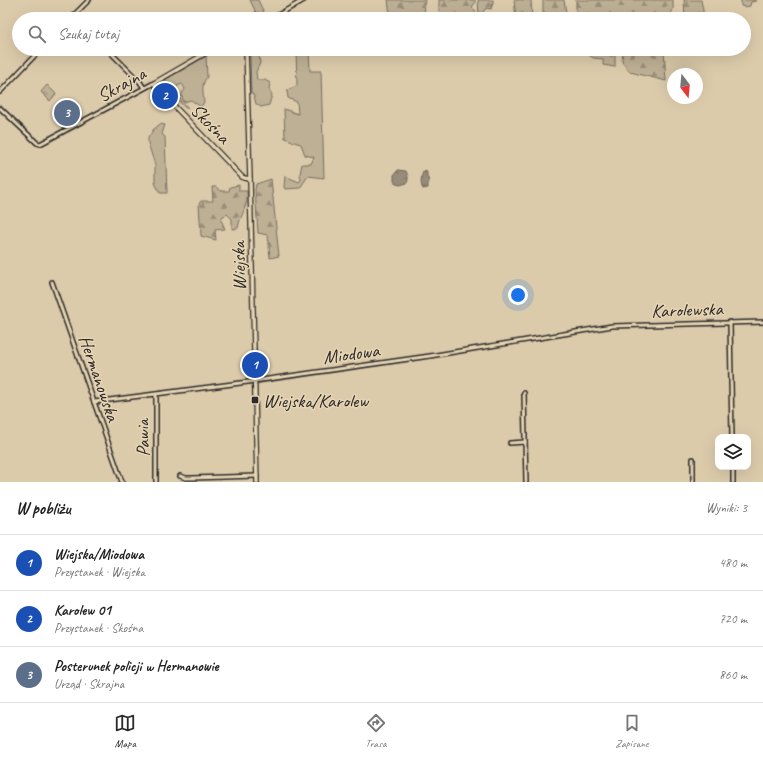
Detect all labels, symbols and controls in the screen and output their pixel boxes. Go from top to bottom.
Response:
search box [12,12,751,56]
icon: search [26,23,48,45]
text: Szukaj tutaj [58,25,119,44]
street label: Skrajna [93,61,151,108]
north arrow [667,68,703,104]
pin: 2 [152,81,178,111]
pin: 3 [54,98,80,128]
street label: Skośna [185,99,236,150]
street label: Wiejska [227,239,251,291]
your location [508,285,528,305]
street label: Karolewska [651,297,725,323]
street label: Hermanowska [73,332,126,426]
street label: Miodowa [322,338,382,370]
pin: 1 [242,350,268,380]
place label: Wiejska/Karolew [263,389,369,413]
marker: Wiejska/Karolew [250,395,260,405]
street label: Pawia [131,417,155,457]
map controls [715,434,751,470]
button: layers [715,434,751,470]
text: W pobliżu [16,498,71,519]
text: Wyniki: 3 [706,500,747,516]
text: Wiejska/Miodowa [54,545,144,564]
text: 1 [26,555,32,571]
text: 480 m [719,555,747,571]
text: Przystanek · Wiejska [54,564,145,580]
text: Karolew 01 [54,601,111,620]
text: 2 [26,611,32,627]
text: 720 m [719,611,747,627]
text: Przystanek · Skośna [54,620,143,636]
text: Posterunek policji w Hermanowie [54,657,218,676]
text: 3 [26,667,32,683]
text: 860 m [719,667,747,683]
text: Urząd · Skrajna [54,676,124,692]
tab: Mapa [114,712,136,750]
tab: Trasa [365,712,387,750]
tab: Zapisane [615,712,649,750]

